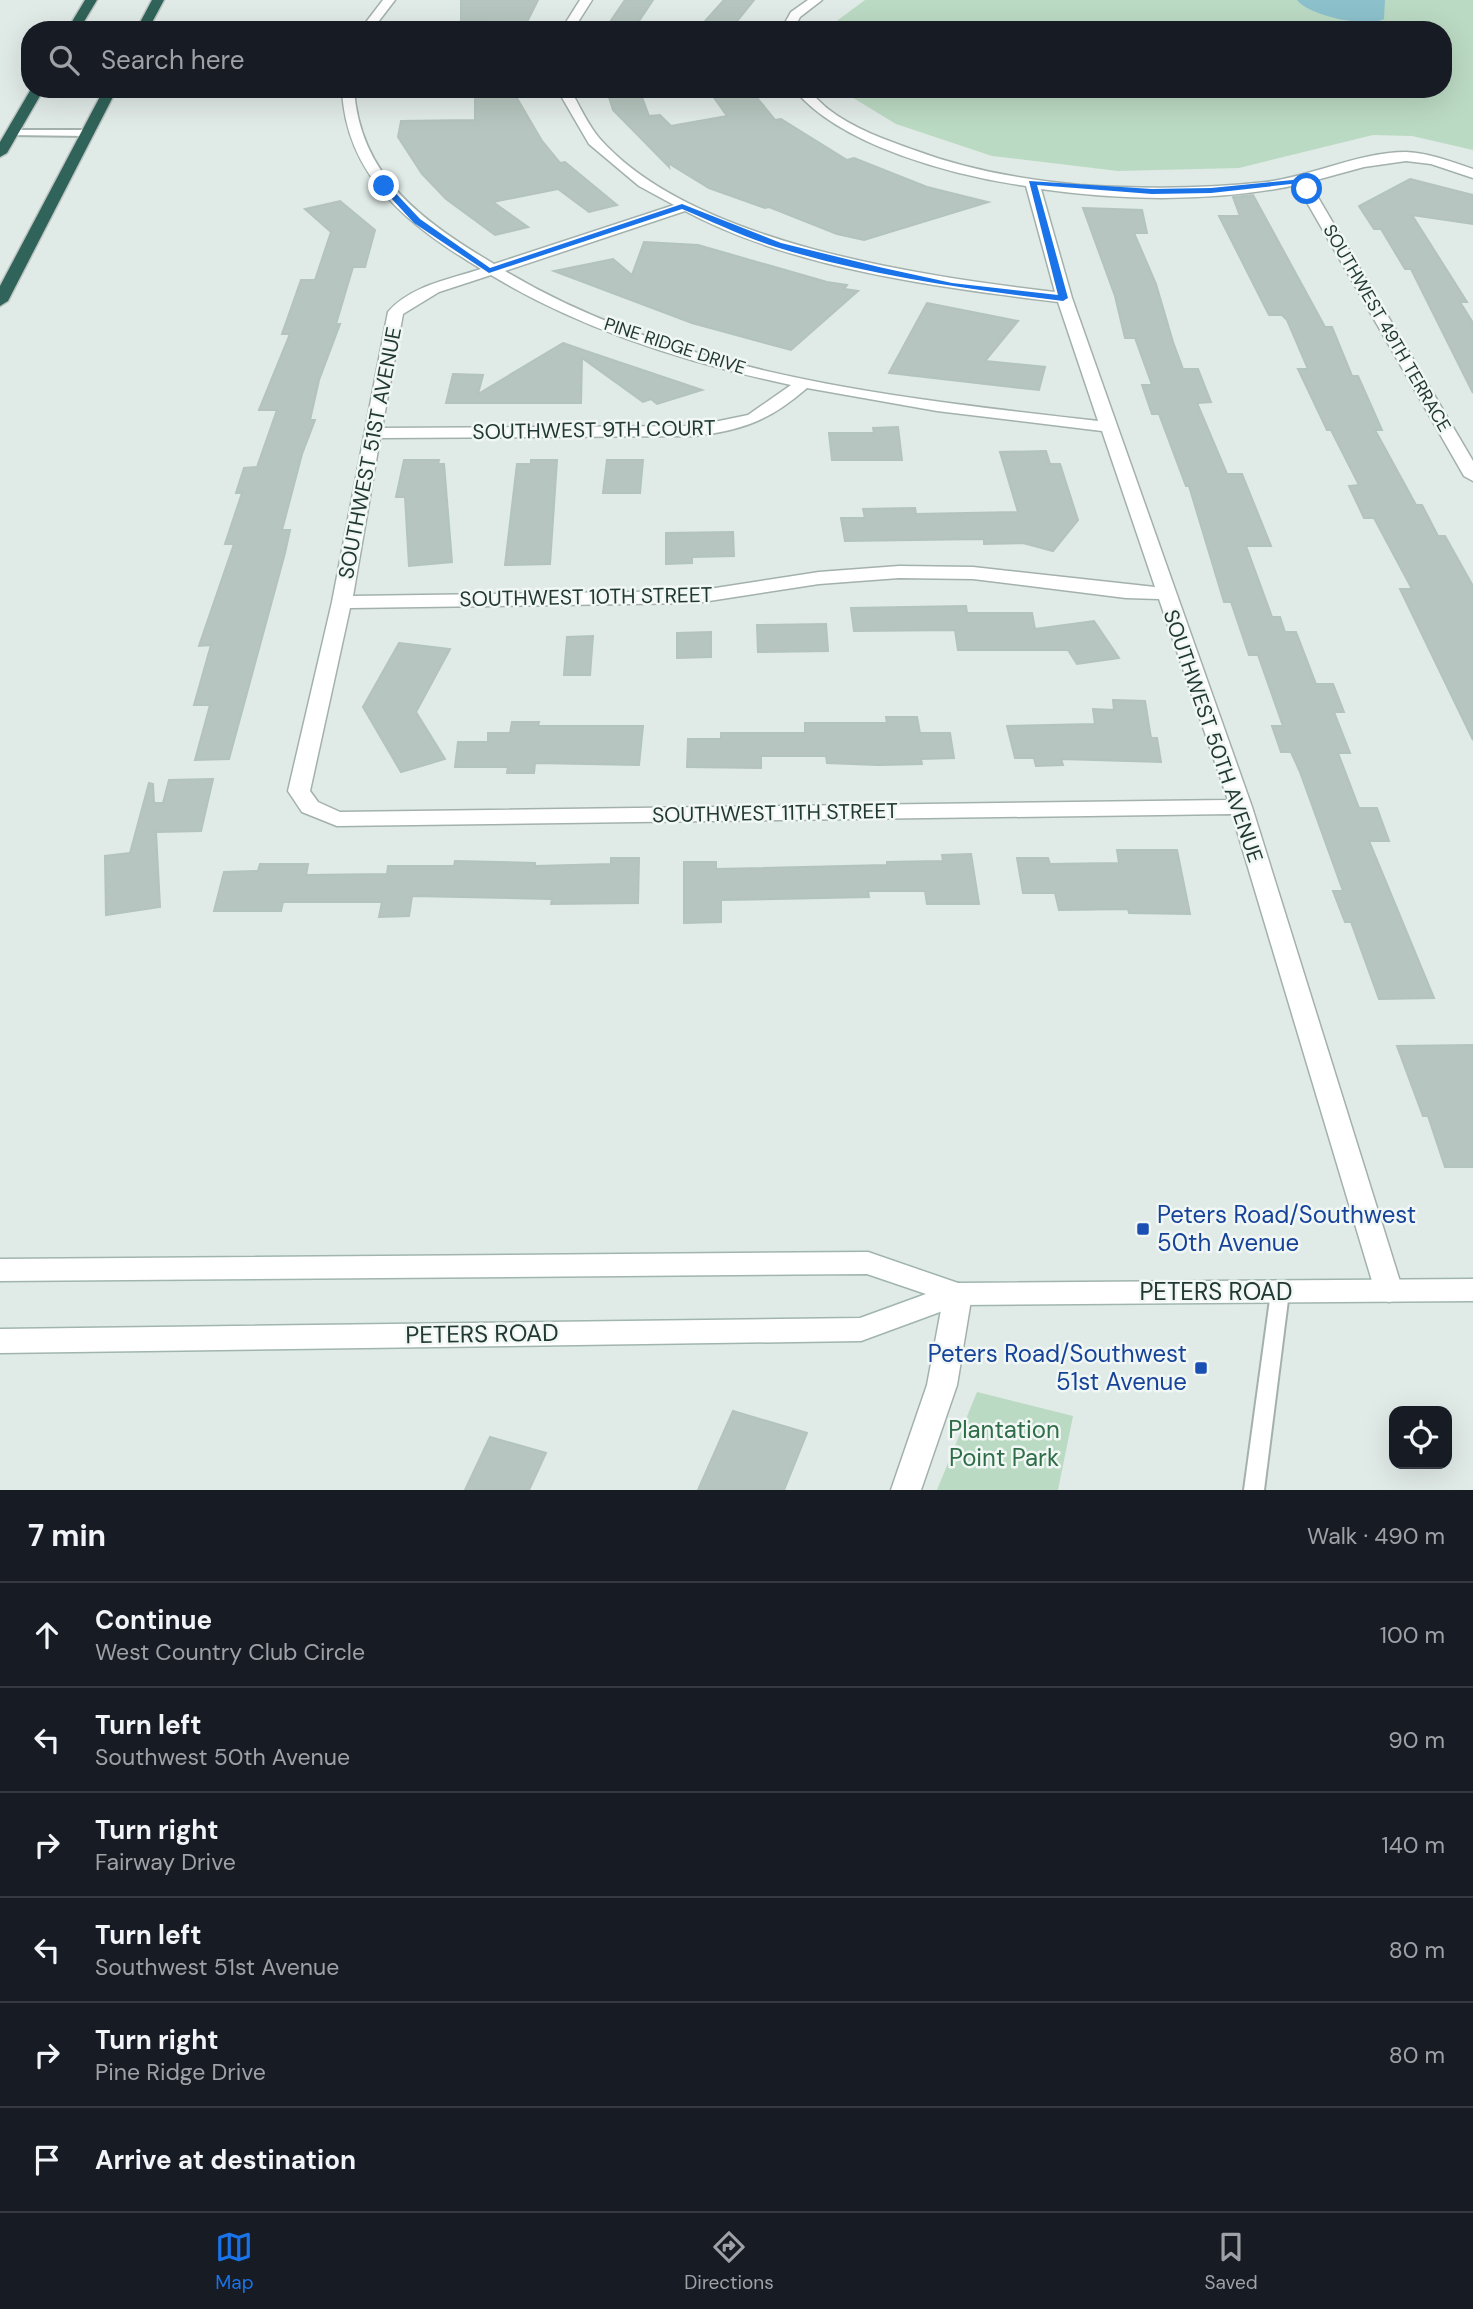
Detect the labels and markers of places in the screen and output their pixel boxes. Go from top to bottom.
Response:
place label: Peters Road/Southwest 50th Avenue [1157,1199,1416,1258]
marker: Peters Road/Southwest 50th Avenue [1135,1221,1151,1237]
place label: Peters Road/Southwest 51st Avenue [928,1338,1187,1397]
marker: Peters Road/Southwest 51st Avenue [1193,1360,1209,1376]

